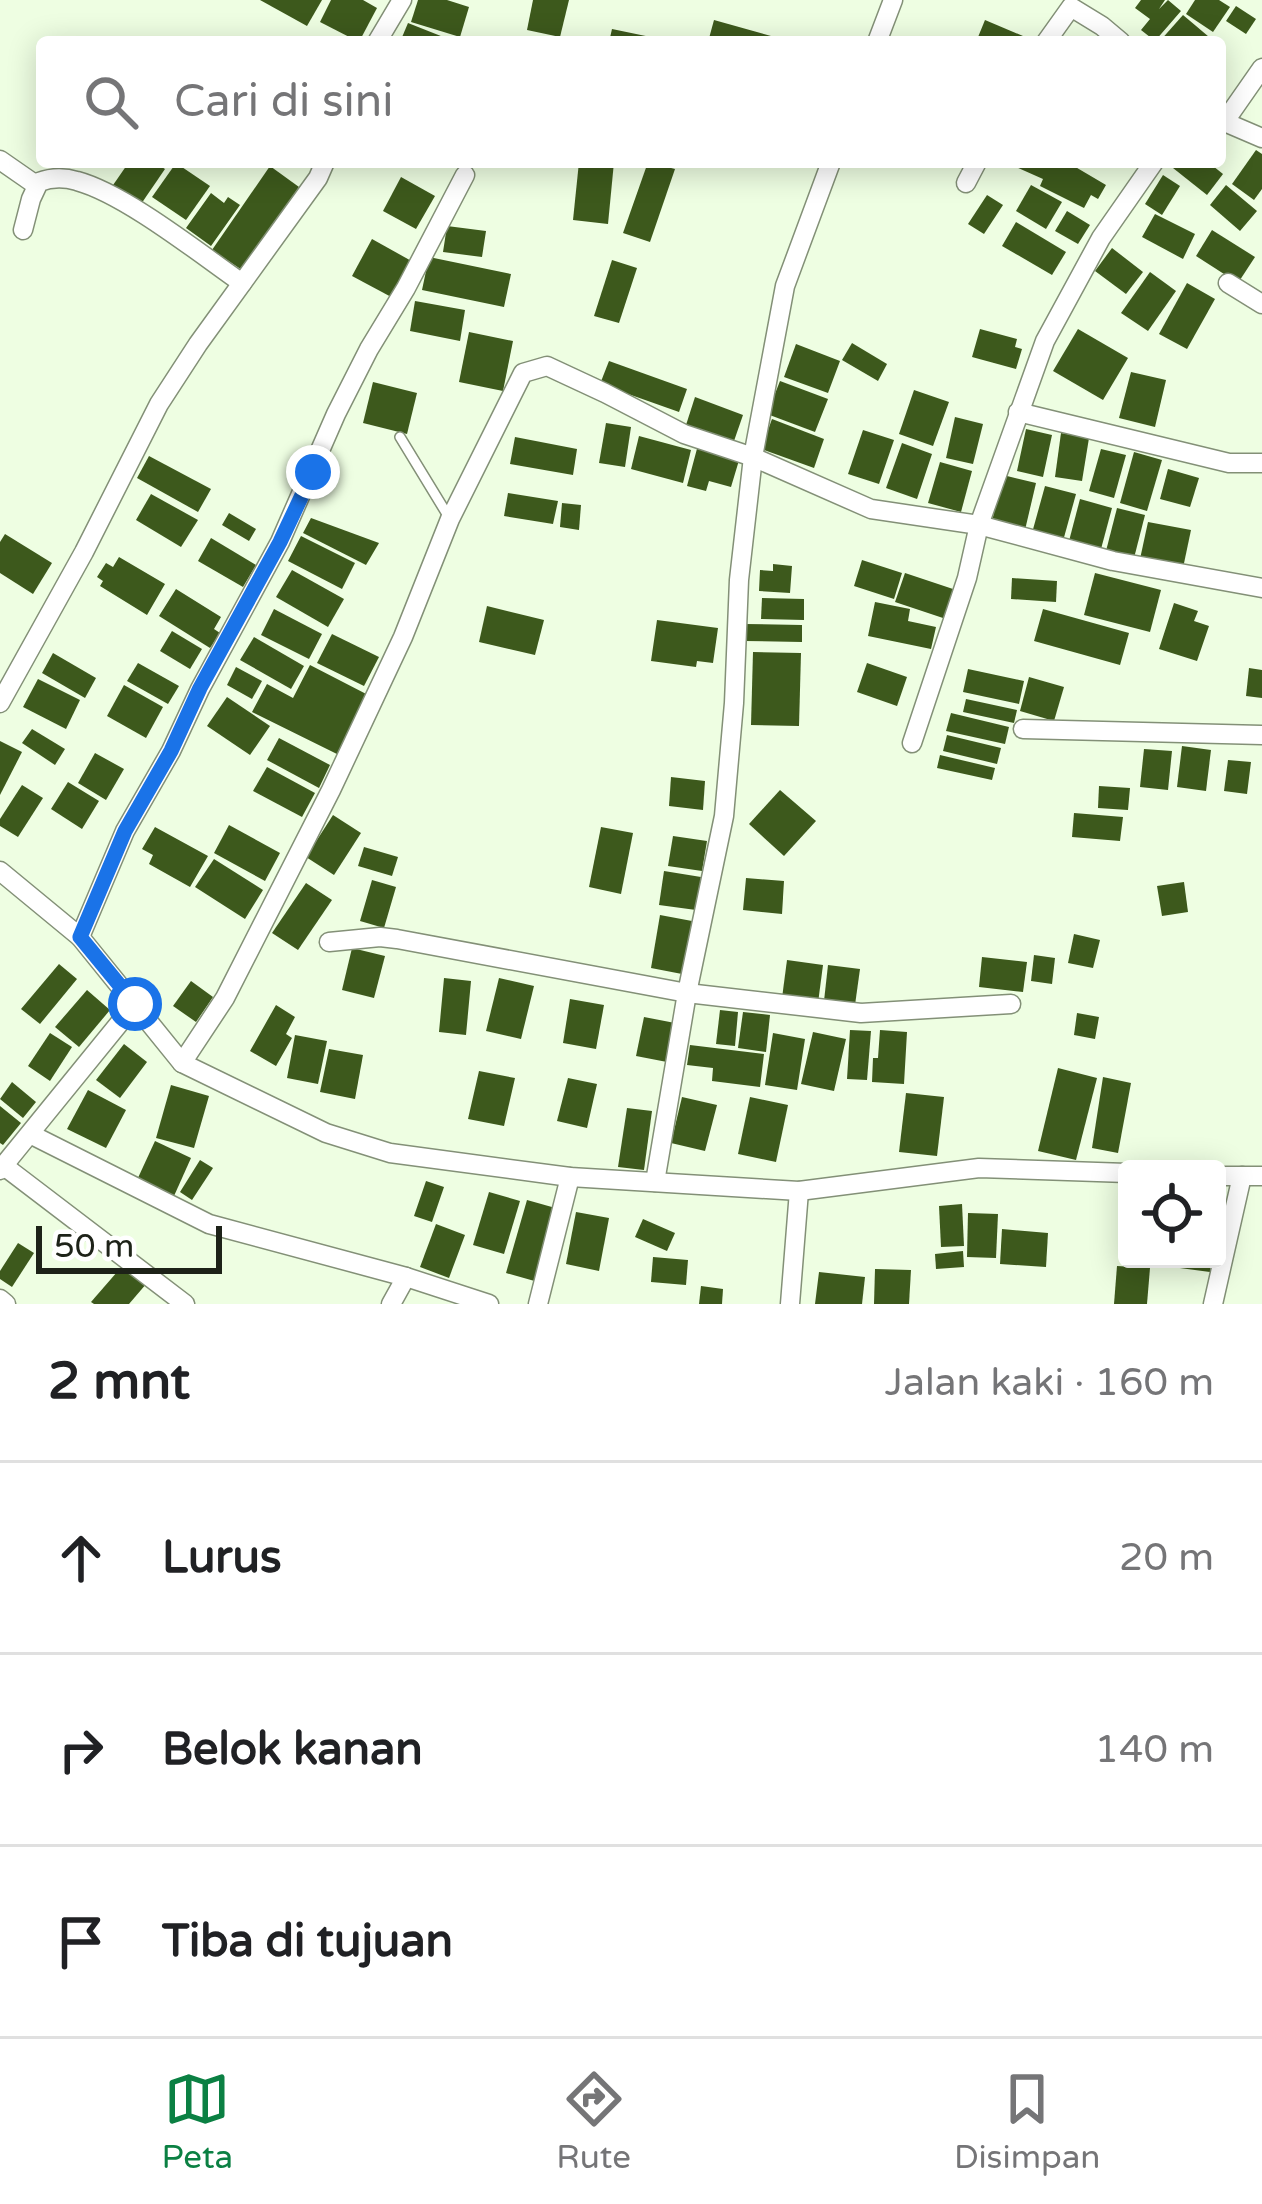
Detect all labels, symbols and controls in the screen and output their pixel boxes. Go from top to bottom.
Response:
search box [36,36,1226,168]
icon: search [78,69,144,135]
text: Cari di sini [174,75,393,129]
route end [286,445,340,499]
route start [108,977,162,1031]
map controls [1118,1160,1226,1268]
button: locate [1118,1160,1226,1268]
scale bar [36,1220,222,1273]
text: 50 m [54,1227,134,1266]
text: 2 mnt [48,1351,190,1413]
text: Jalan kaki · 160 m [885,1359,1214,1406]
icon: ahead [48,1525,114,1591]
text: Lurus [162,1531,282,1585]
text: 20 m [1119,1534,1214,1581]
icon: right [48,1717,114,1783]
text: Belok kanan [162,1723,423,1777]
text: 140 m [1095,1726,1214,1773]
icon: arrive [48,1909,114,1975]
text: Tiba di tujuan [162,1915,453,1969]
tab: Peta [162,2066,233,2177]
tab: Rute [556,2066,631,2177]
tab: Disimpan [954,2066,1100,2177]

